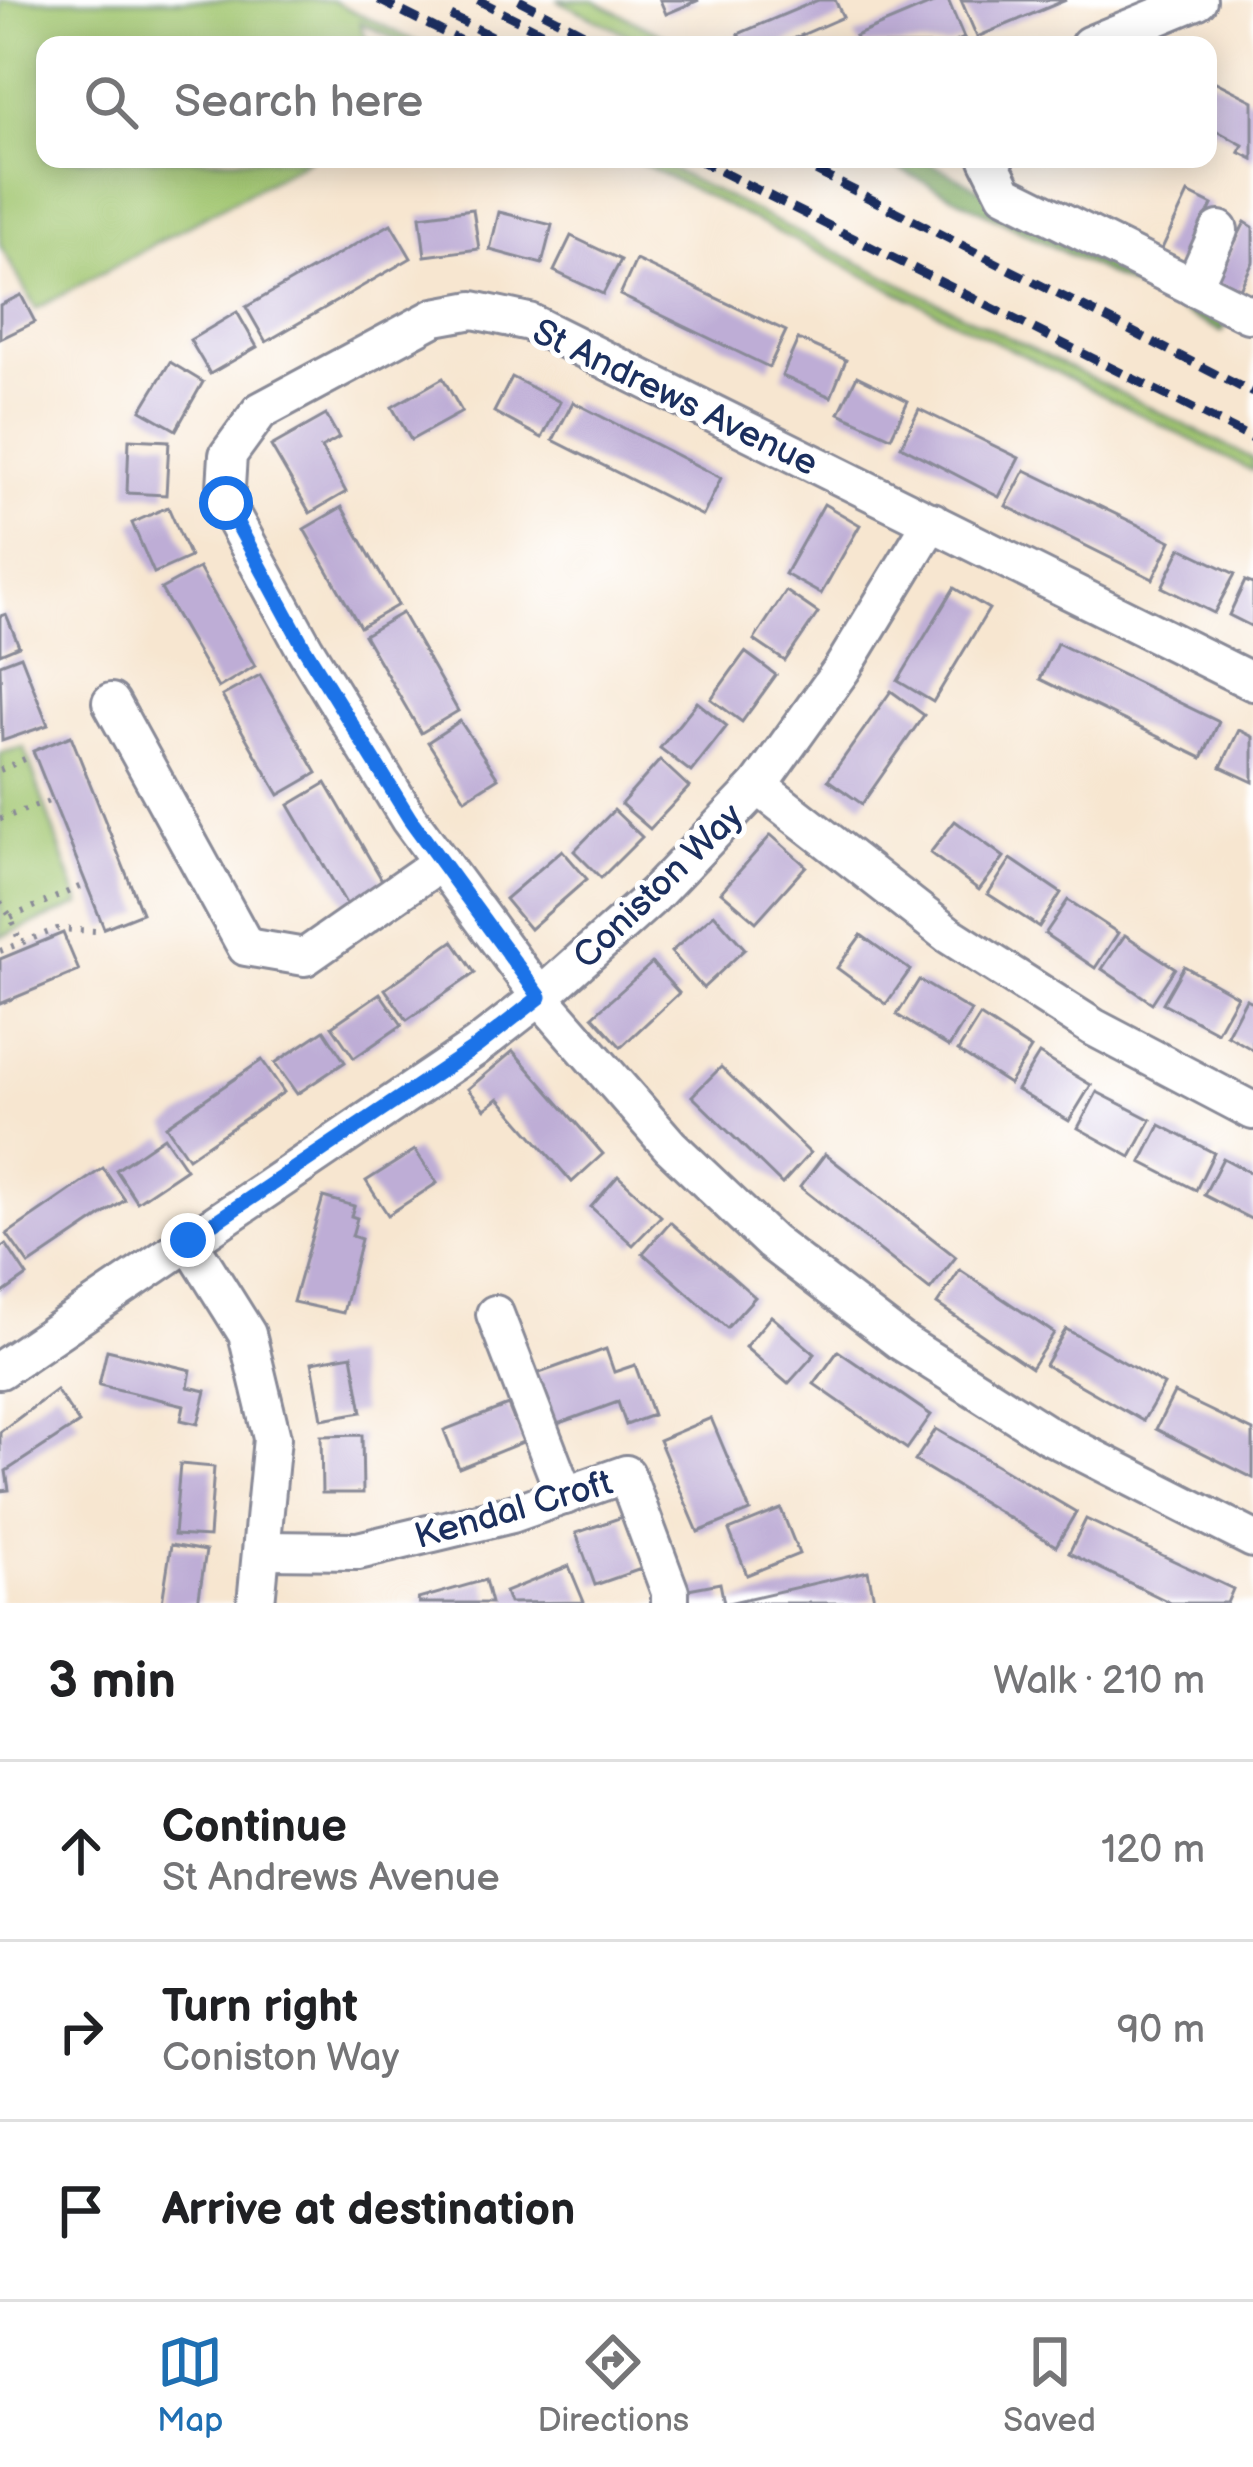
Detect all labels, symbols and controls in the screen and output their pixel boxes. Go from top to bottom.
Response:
search box [36,36,1217,168]
icon: search [78,69,144,135]
text: Search here [174,75,423,130]
street label: St Andrews Avenue [525,311,824,486]
route start [199,476,253,530]
street label: Coniston Way [565,795,753,978]
route end [161,1213,215,1267]
street label: Kendal Croft [410,1462,617,1559]
text: 3 min [48,1651,176,1712]
text: Walk · 210 m [993,1658,1205,1705]
text: Continue [162,1800,347,1855]
icon: ahead [48,1818,114,1884]
text: 120 m [1101,1827,1205,1874]
text: St Andrews Avenue [162,1855,500,1902]
text: Turn right [162,1980,358,2035]
icon: right [48,1998,114,2064]
text: 90 m [1117,2007,1205,2054]
text: Coniston Way [162,2035,399,2082]
icon: arrive [48,2178,114,2244]
text: Arrive at destination [162,2183,575,2238]
tab: Map [157,2329,223,2441]
tab: Directions [538,2329,689,2441]
tab: Saved [1003,2329,1096,2441]

